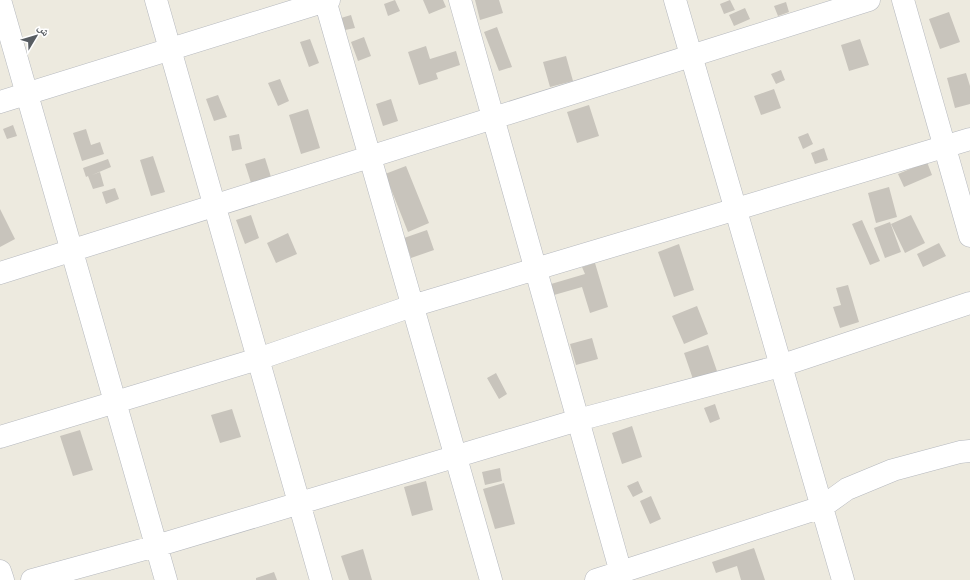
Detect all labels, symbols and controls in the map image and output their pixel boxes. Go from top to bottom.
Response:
north arrow [16,16,56,56]
text: ش [34,21,53,40]

